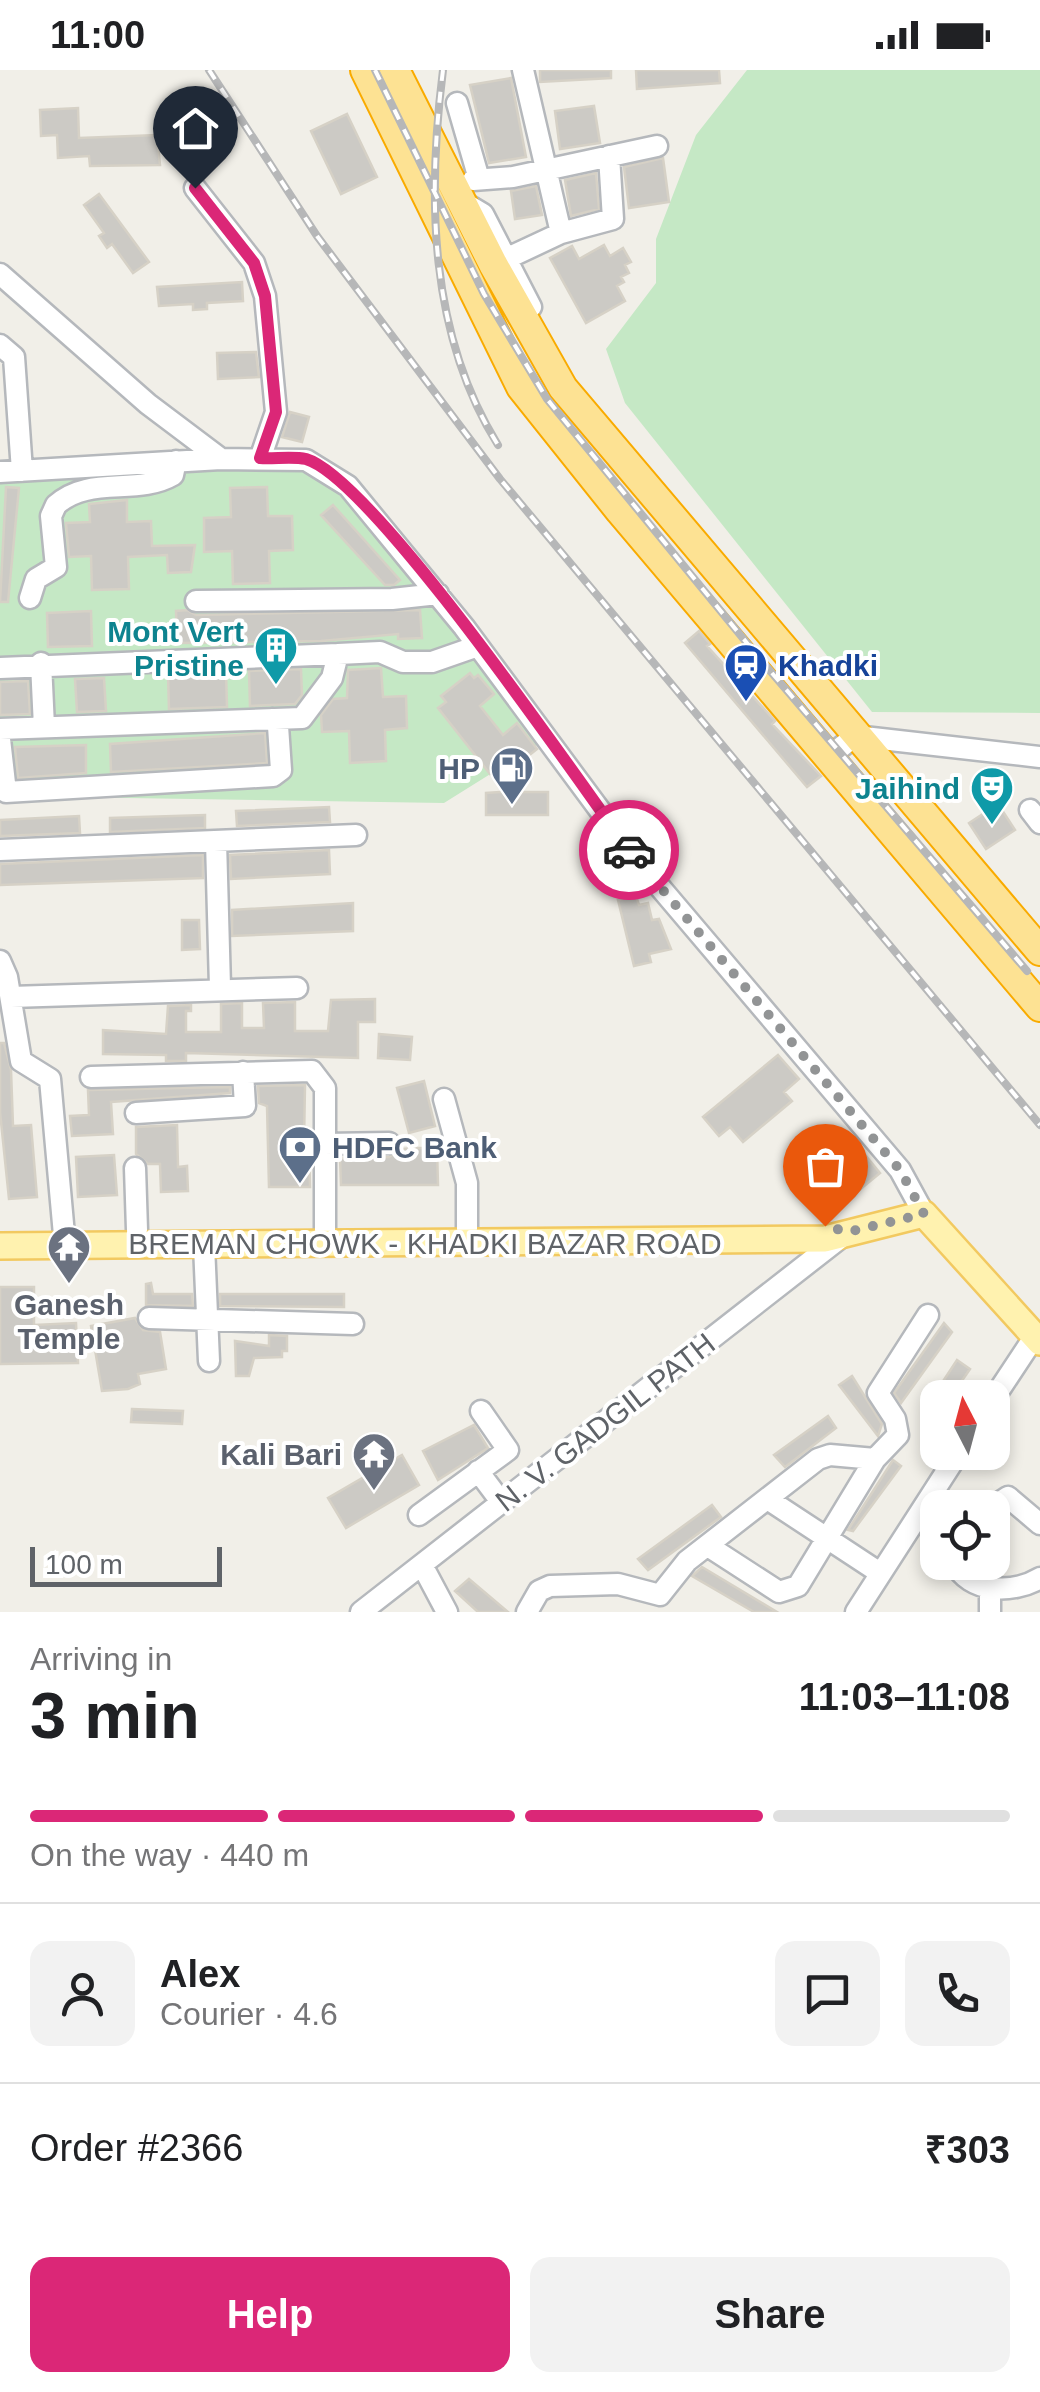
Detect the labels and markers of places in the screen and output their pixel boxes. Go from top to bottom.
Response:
pin [153,86,238,189]
place label: Mont Vert Pristine [107,615,244,682]
building icon: Mont Vert Pristine [253,625,299,686]
station icon: Khadki [723,642,769,703]
place label: Khadki [778,649,878,682]
fuel station icon: HP [489,745,535,806]
place label: HP [438,752,480,785]
theatre icon: Jaihind [969,765,1015,826]
place label: Jaihind [855,772,960,805]
bank icon: HDFC Bank [277,1124,323,1185]
pin [783,1124,868,1227]
place label: HDFC Bank [332,1131,497,1164]
temple icon: Ganesh Temple [46,1224,92,1285]
place label: Ganesh Temple [14,1288,124,1355]
temple icon: Kali Bari [351,1431,397,1492]
place label: Kali Bari [220,1438,342,1471]

